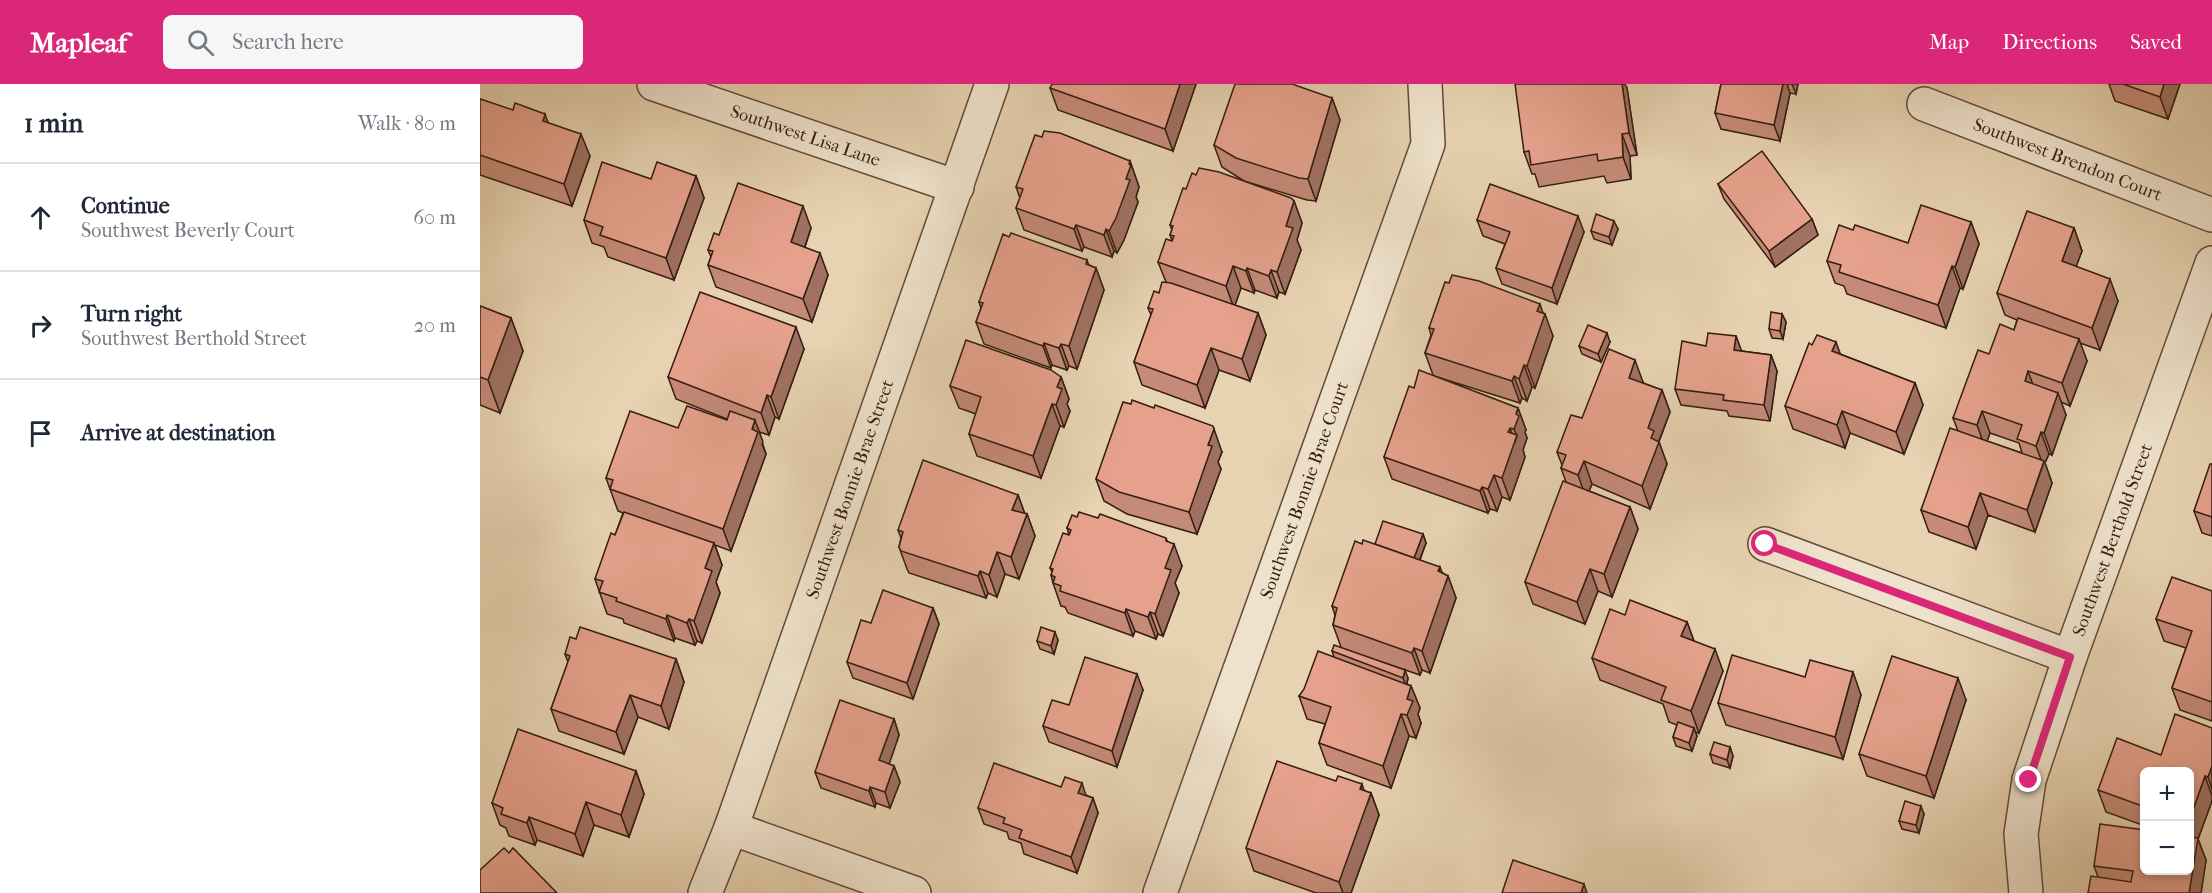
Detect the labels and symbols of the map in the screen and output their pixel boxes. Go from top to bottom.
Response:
street label: Southwest Lisa Lane [728,100,883,171]
street label: Southwest Brendon Court [1970,113,2166,205]
street label: Southwest Bonnie Brae Street [802,376,898,602]
street label: Southwest Bonnie Brae Court [1256,378,1353,601]
street label: Southwest Berthold Street [2068,440,2157,639]
route start [1751,530,1777,556]
route end [2015,766,2041,792]

